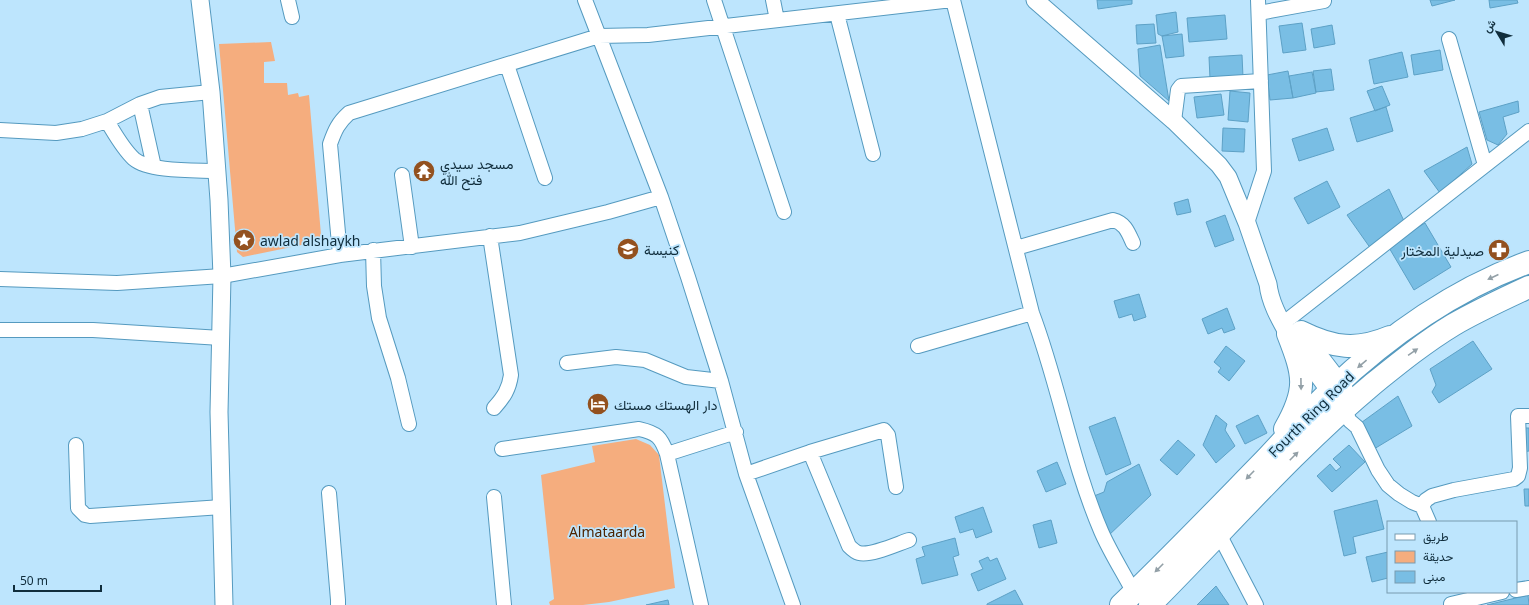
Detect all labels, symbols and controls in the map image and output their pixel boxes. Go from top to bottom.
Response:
north arrow [1477,12,1517,52]
text: ش [1479,16,1499,35]
place label: مسجد سيدي فتح الله [440,154,513,191]
temple icon: مسجد سيدي فتح الله [411,158,437,184]
place icon: awlad alshaykh [231,227,257,253]
place label: awlad alshaykh [260,231,361,250]
school or university icon: كنيسة [615,236,641,262]
pharmacy icon: صيدلية المختار [1486,237,1512,263]
place label: كنيسة [644,240,679,259]
place label: صيدلية المختار [1400,241,1484,260]
one-way arrow [1487,274,1499,280]
one-way arrow [1408,348,1418,356]
one-way arrow [1357,360,1367,369]
street label: Fourth Ring Road [1264,367,1358,461]
one-way arrow [1298,378,1304,391]
hotel icon: دار الهستك مستك [585,391,611,417]
place label: دار الهستك مستك [614,395,718,414]
one-way arrow [1289,451,1299,461]
one-way arrow [1245,470,1255,480]
legend [1387,521,1517,593]
park label: Almataarda [569,522,645,541]
text: طريق [1423,528,1449,545]
text: حديقة [1423,548,1453,565]
one-way arrow [1154,563,1164,573]
scale bar [14,567,101,593]
text: مبنى [1423,568,1445,585]
text: 50 m [20,572,48,589]

